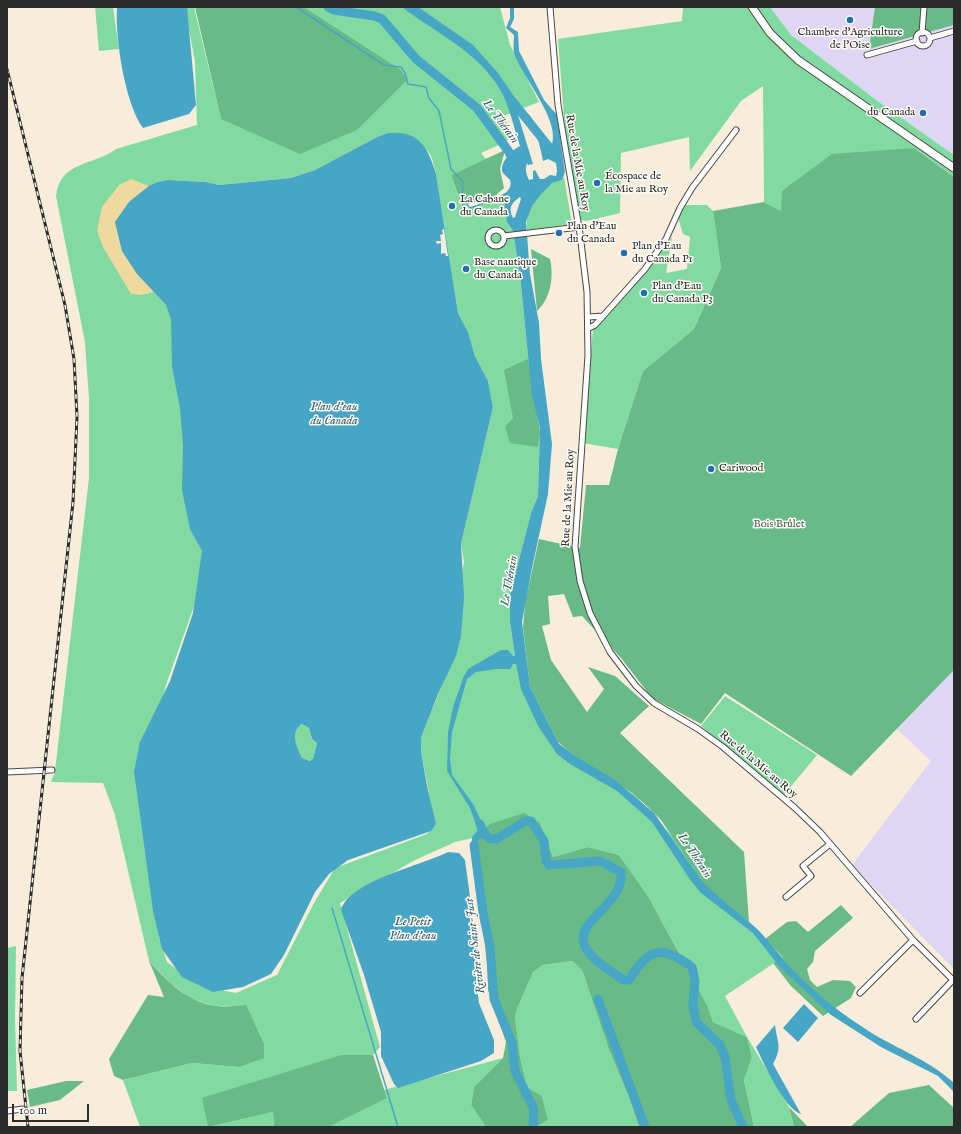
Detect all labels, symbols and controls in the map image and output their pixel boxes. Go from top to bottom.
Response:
marker: Chambre d'Agriculture de l'Oise [845,15,855,25]
place label: Chambre d'Agriculture de l'Oise [797,26,903,52]
water label: Le Thérain [479,97,521,147]
place label: du Canada [867,106,915,120]
marker: du Canada [918,108,928,118]
street label: Rue de la Mie au Roy [562,114,592,212]
place label: Écospace de la Mie au Roy [605,170,668,196]
marker: Écospace de la Mie au Roy [592,178,602,188]
place label: La Cabane du Canada [460,193,509,219]
marker: La Cabane du Canada [447,201,457,211]
place label: Plan d'Eau du Canada [567,220,616,246]
marker: Plan d'Eau du Canada [554,228,564,238]
place label: Plan d'Eau du Canada P1 [632,240,693,266]
marker: Plan d'Eau du Canada P1 [619,248,629,258]
place label: Base nautique du Canada [474,256,537,282]
marker: Base nautique du Canada [461,264,471,274]
place label: Plan d'Eau du Canada P3 [652,280,713,306]
marker: Plan d'Eau du Canada P3 [639,288,649,298]
water label: Plan d'eau du Canada [311,401,357,429]
street label: Rue de la Mie au Roy [560,449,578,547]
place label: Cariwood [719,462,763,476]
marker: Cariwood [706,464,716,474]
park label: Bois Brûlet [753,518,805,532]
water label: Le Thérain [498,555,522,607]
street label: Rue de la Mie au Roy [716,728,800,802]
water label: Le Thérain [674,831,714,881]
water label: Rivière de Saint-Just [463,897,489,995]
water label: Le Petit Plan d'eau [390,916,436,944]
scale bar [14,1096,91,1122]
text: 100 m [19,1103,47,1118]

